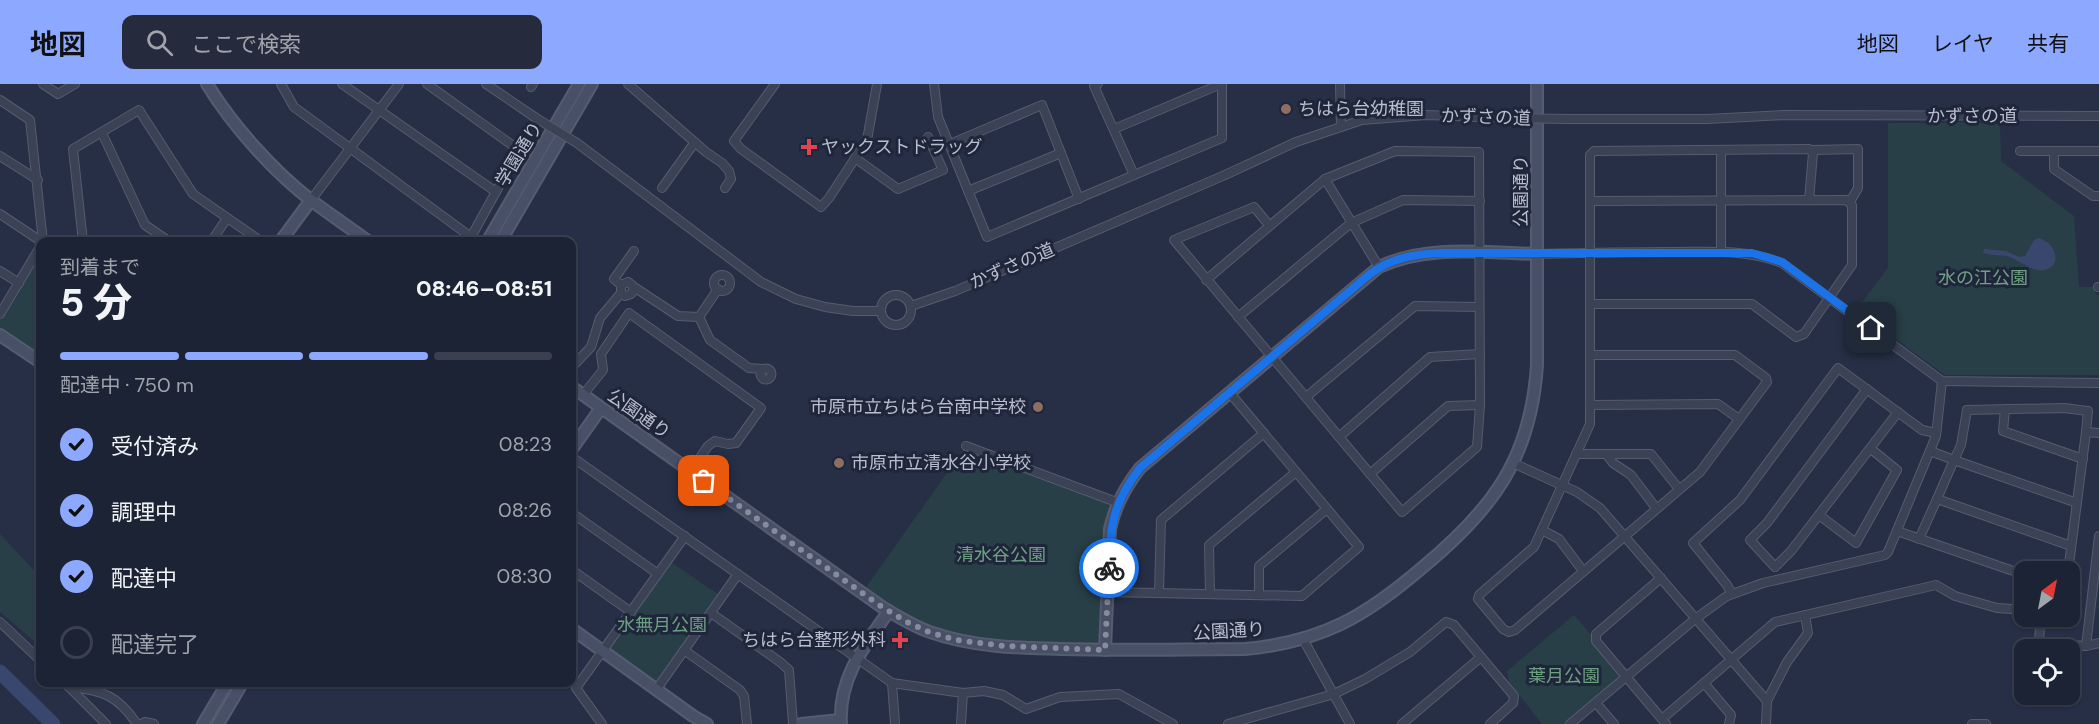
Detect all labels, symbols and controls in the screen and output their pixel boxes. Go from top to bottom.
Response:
search box [122,15,542,69]
text: 地図 [30,26,86,63]
icon: search [143,26,176,59]
text: ここで検索 [191,30,301,59]
text: 地図 [1857,30,1899,58]
text: レイヤ [1932,30,1994,58]
text: 共有 [2027,30,2069,58]
place label: ちはら台幼稚園 [1298,97,1424,121]
marker: ちはら台幼稚園 [1279,102,1293,116]
street label: かずさの道 [1441,103,1531,131]
street label: かずさの道 [1927,104,2017,128]
street label: 学園通り [490,117,548,191]
place label: ヤックストドラッグ [821,135,982,159]
marker: ヤックストドラッグ [802,140,816,154]
street label: 公園通り [1509,155,1533,227]
street label: かずさの道 [966,237,1058,295]
text: 到着まで [60,254,140,280]
park label: 水の江公園 [1938,266,2028,290]
text: 08:46–08:51 [416,274,552,303]
text: 5 分 [60,277,132,328]
pin [1845,302,1896,353]
icon: home [1854,311,1887,344]
text: 配達中 · 750 m [60,372,194,398]
street label: 公園通り [603,384,675,444]
place label: 市原市立ちはら台南中学校 [810,395,1026,419]
marker: 市原市立ちはら台南中学校 [1031,400,1045,414]
icon: check [60,428,93,461]
text: 08:23 [499,431,552,457]
text: 受付済み [111,432,199,461]
place label: 市原市立清水谷小学校 [851,451,1031,475]
pin [678,455,729,506]
marker: 市原市立清水谷小学校 [832,456,846,470]
icon: bag [687,464,720,497]
icon: check [60,494,93,527]
text: 08:26 [498,497,552,523]
text: 調理中 [111,498,177,527]
courier [1079,538,1139,598]
park label: 清水谷公園 [956,543,1046,567]
icon: bike [1093,552,1126,585]
icon: check [60,560,93,593]
north arrow [2014,561,2080,627]
map controls [2014,561,2080,705]
text: 08:30 [497,563,552,589]
text: 配達中 [111,564,177,593]
park label: 水無月公園 [617,613,707,637]
street label: 公園通り [1192,617,1266,645]
place label: ちはら台整形外科 [742,628,886,652]
text: 配達完了 [111,630,199,659]
marker: ちはら台整形外科 [891,631,909,649]
button: locate [2014,639,2080,705]
park label: 葉月公園 [1528,664,1600,688]

